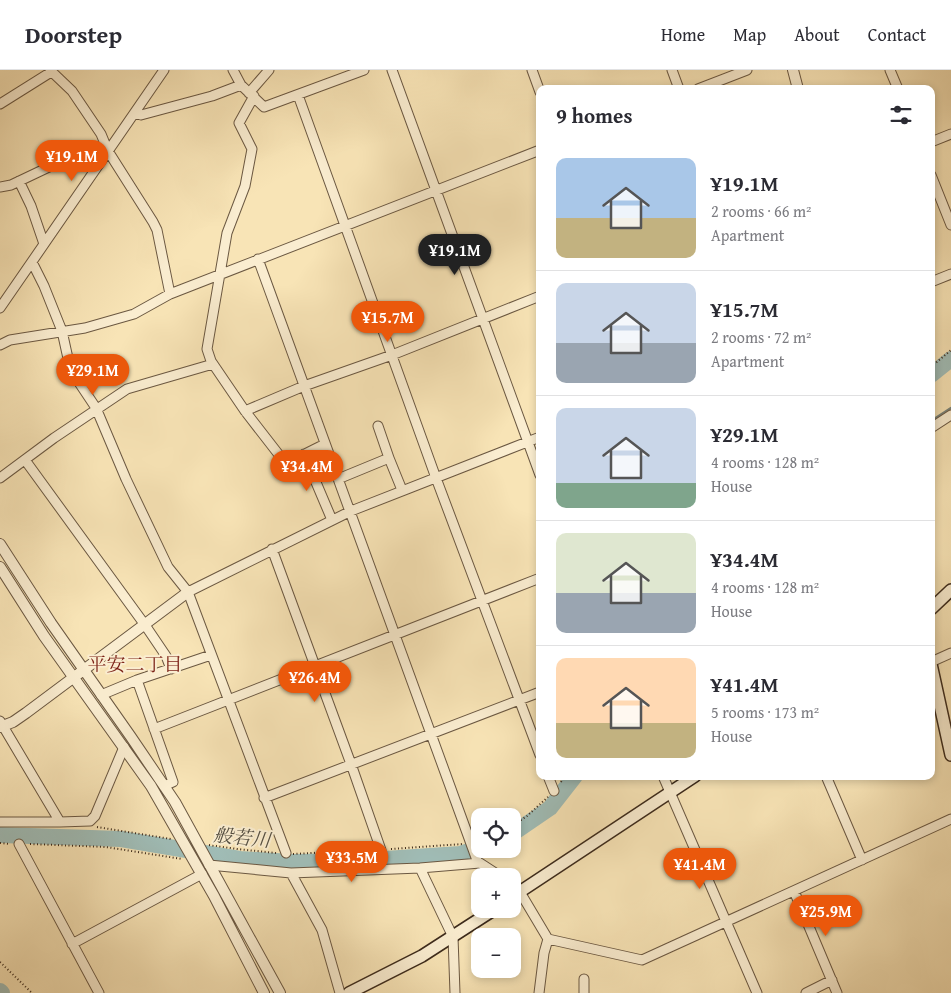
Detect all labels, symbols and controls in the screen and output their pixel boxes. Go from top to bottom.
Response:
text: Doorstep [25,17,122,52]
text: Home [661,21,705,48]
text: Map [733,21,766,48]
text: About [794,21,840,48]
text: Contact [868,21,926,48]
text: 9 homes [556,100,632,131]
icon: filters [887,101,915,129]
pin: ¥19.1M [31,140,113,182]
text: ¥19.1M [46,144,98,168]
text: ¥19.1M [711,168,779,199]
icon: home [596,178,656,238]
text: 2 rooms · 66 m² [711,199,811,223]
text: Apartment [711,223,784,247]
pin: ¥19.1M [414,234,496,276]
text: ¥19.1M [429,238,481,262]
text: ¥15.7M [711,294,779,325]
pin: ¥15.7M [347,300,429,343]
icon: home [596,303,656,363]
text: ¥15.7M [362,305,414,329]
text: 2 rooms · 72 m² [711,325,811,349]
text: Apartment [711,349,784,373]
pin: ¥29.1M [52,354,134,396]
text: ¥29.1M [67,358,119,382]
text: ¥29.1M [711,419,779,450]
icon: home [596,428,656,488]
pin: ¥34.4M [266,450,348,492]
text: 4 rooms · 128 m² [711,450,819,474]
text: ¥34.4M [281,454,333,478]
text: House [711,474,752,498]
text: ¥34.4M [711,544,779,575]
icon: home [596,553,656,613]
text: 4 rooms · 128 m² [711,575,819,599]
text: House [711,599,752,623]
district label: 平安二丁目 [87,650,183,678]
pin: ¥26.4M [274,660,356,703]
text: ¥26.4M [289,665,341,689]
text: ¥41.4M [711,669,779,700]
icon: home [596,678,656,738]
text: 5 rooms · 173 m² [711,700,819,724]
text: House [711,724,752,748]
map controls [471,808,521,978]
button: locate [471,808,521,858]
water label: 般若川 [212,820,274,854]
pin: ¥33.5M [311,840,393,883]
text: ¥33.5M [326,845,378,869]
pin: ¥41.4M [659,848,741,890]
text: ¥41.4M [674,852,726,876]
button: + [471,868,521,918]
pin: ¥25.9M [785,894,867,937]
text: ¥25.9M [800,899,852,923]
button: − [471,928,521,978]

